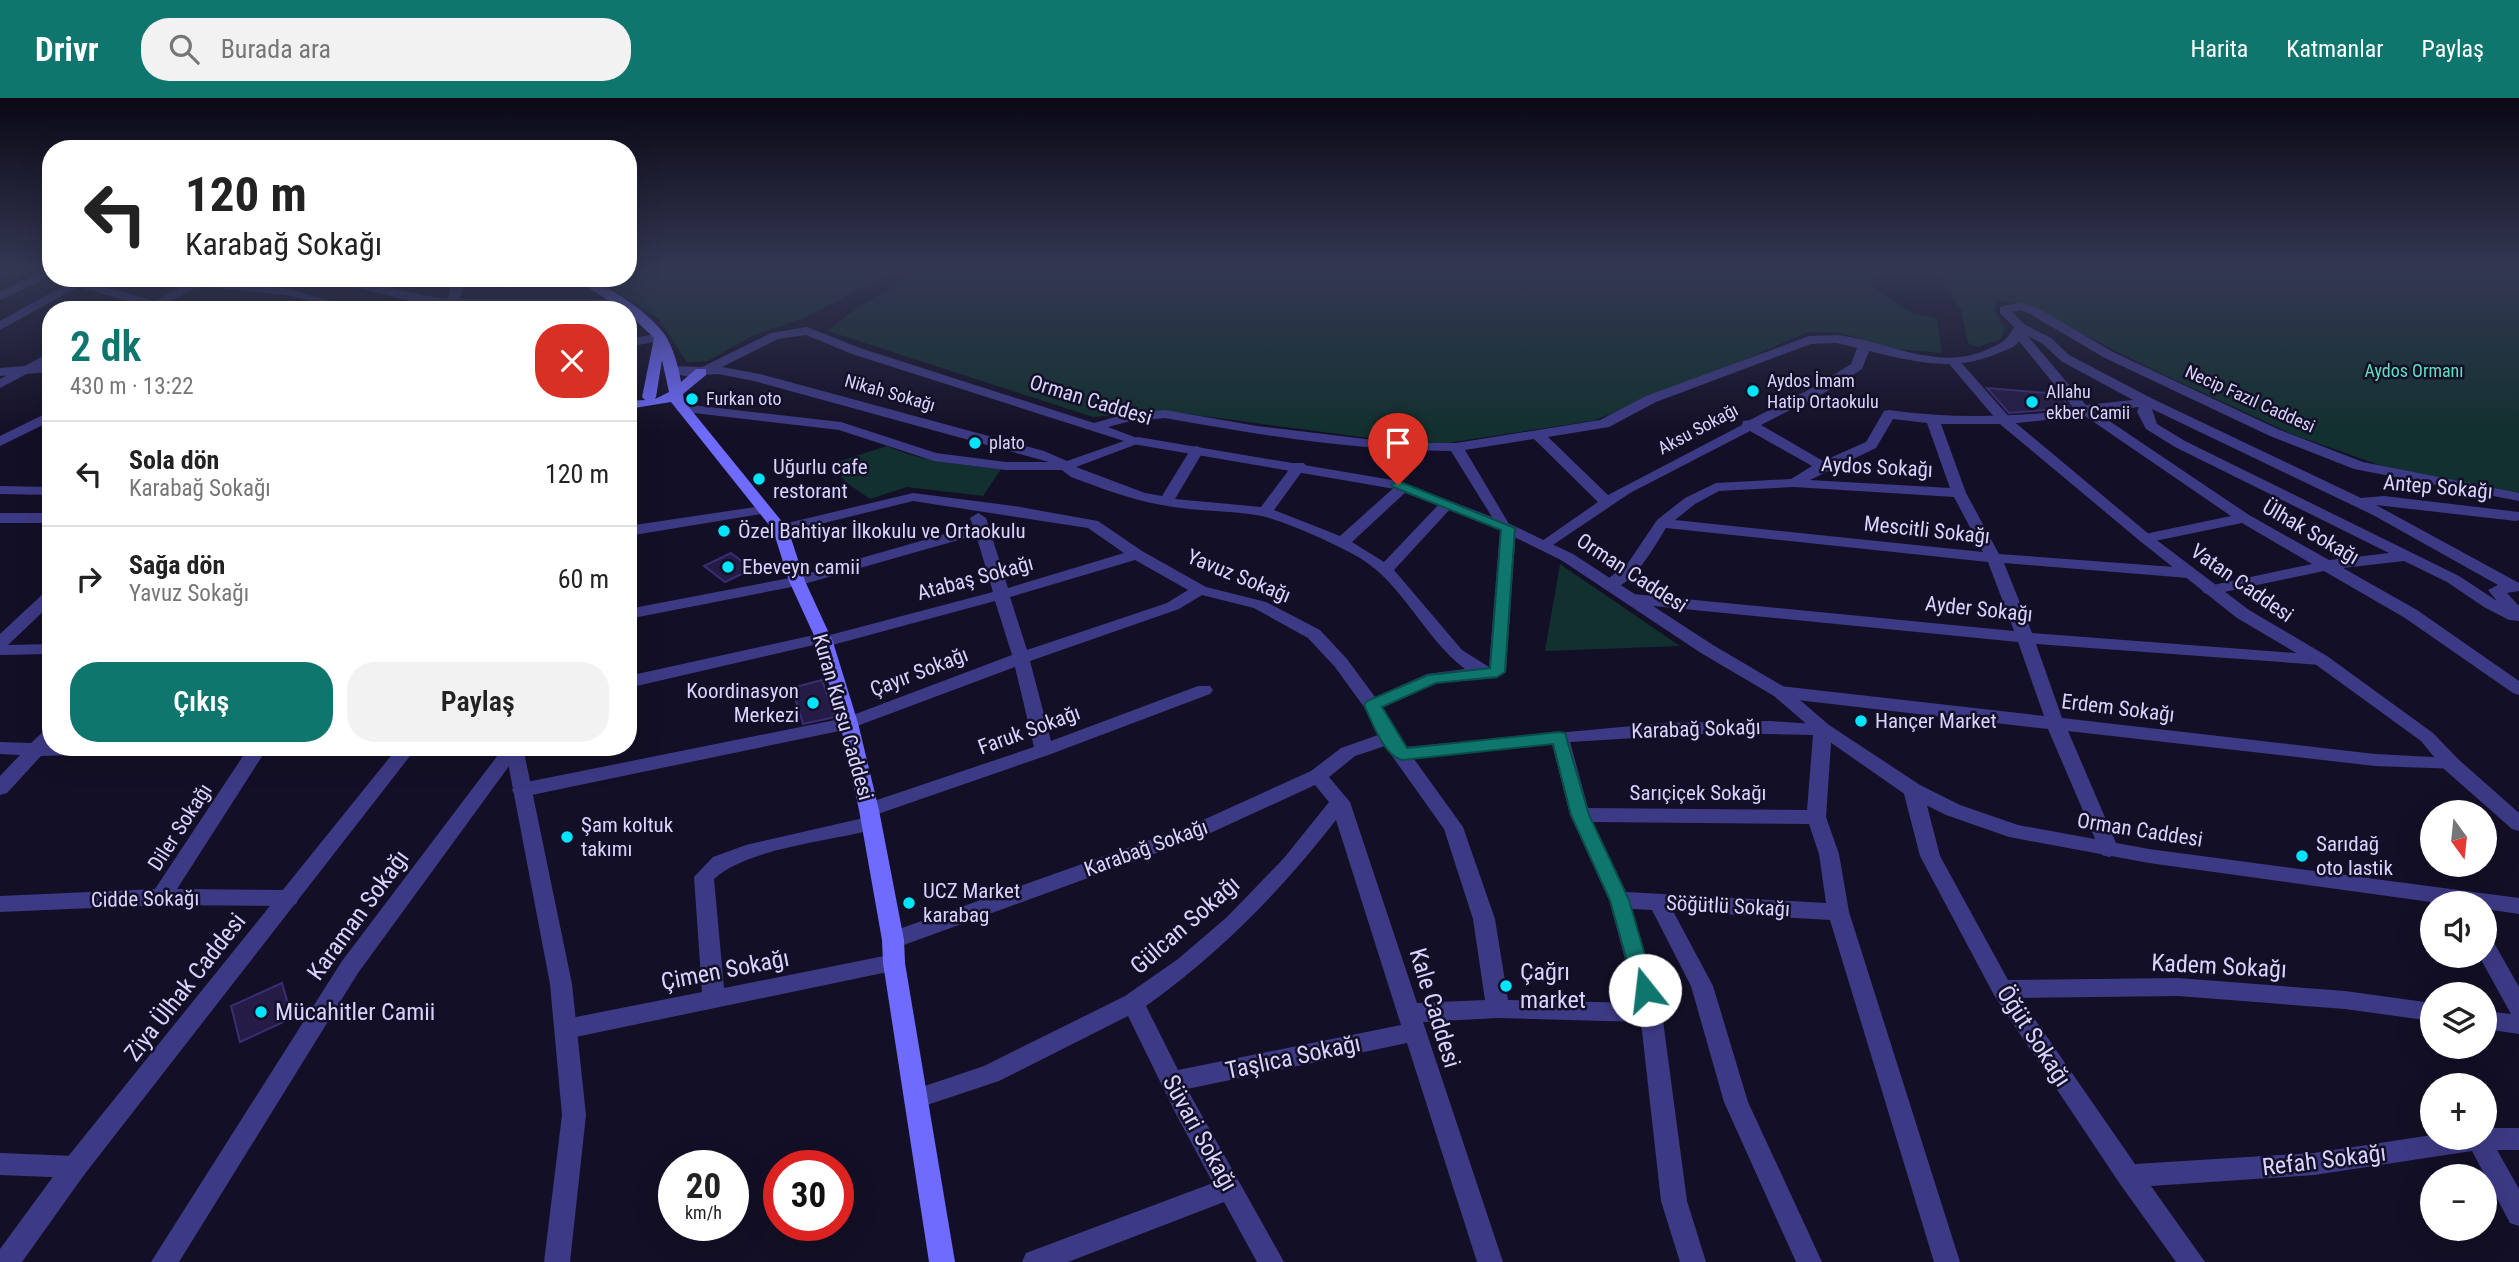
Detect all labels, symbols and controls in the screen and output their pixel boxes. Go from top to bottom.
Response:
search box [141,18,631,81]
text: Drivr [35,30,99,69]
icon: search [165,30,203,68]
text: Burada ara [221,34,331,64]
text: Harita [2191,35,2248,63]
text: Katmanlar [2286,35,2384,63]
text: Paylaş [2422,35,2484,63]
text: 120 m [185,166,307,223]
icon: left [70,168,161,259]
text: Karabağ Sokağı [185,225,382,263]
text: 2 dk [70,322,141,371]
button: close [535,324,609,398]
park label: Aydos Ormanı [2364,360,2464,381]
street label: Necip Fazıl Caddesi [2182,361,2318,437]
street label: Nikah Sokağı [843,370,938,415]
street label: Orman Caddesi [1027,370,1155,430]
place label: Aydos İmam Hatip Ortaokulu [1767,370,1879,412]
text: 430 m · 13:22 [70,373,194,400]
place label: Allahu ekber Camii [2046,381,2130,423]
marker: Aydos İmam Hatip Ortaokulu [1745,383,1761,399]
place label: Furkan oto [706,388,781,409]
marker: Furkan oto [684,391,700,407]
marker: Allahu ekber Camii [2024,394,2040,410]
street label: Aksu Sokağı [1654,399,1741,458]
pin [1368,413,1428,485]
icon: arrive [1379,424,1417,462]
place label: plato [989,432,1025,453]
marker: plato [967,435,983,451]
text: Sola dön [129,445,219,475]
street label: Aydos Sokağı [1821,452,1933,482]
icon: left [70,455,108,493]
place label: Uğurlu cafe restorant [773,455,868,503]
text: 120 m [545,459,609,489]
street label: Antep Sokağı [2382,470,2494,504]
marker: Uğurlu cafe restorant [751,471,767,487]
text: Karabağ Sokağı [129,475,271,502]
street label: Ülhak Sokağı [2259,495,2363,569]
street label: Mescitli Sokağı [1863,511,1991,549]
place label: Özel Bahtiyar İlkokulu ve Ortaokulu [738,519,1026,543]
marker: Özel Bahtiyar İlkokulu ve Ortaokulu [716,523,732,539]
street label: Orman Caddesi [1572,528,1692,618]
street label: Vatan Caddesi [2186,539,2298,627]
street label: Yavuz Sokağı [1184,544,1294,608]
text: Sağa dön [129,550,225,580]
street label: Atabaş Sokağı [914,551,1036,605]
place label: Ebeveyn camii [742,555,860,579]
marker: Ebeveyn camii [720,559,736,575]
icon: right [70,560,108,598]
text: 60 m [558,564,609,594]
text: Yavuz Sokağı [129,580,249,607]
street label: Ayder Sokağı [1924,591,2034,627]
street label: Kuran Kursu Caddesi [808,631,878,803]
street label: Çayır Sokağı [867,642,971,702]
button: Çıkış [70,662,333,742]
button: Paylaş [347,662,609,742]
place label: Koordinasyon Merkezi [686,679,799,727]
street label: Erdem Sokağı [2060,689,2176,727]
marker: Koordinasyon Merkezi [805,695,821,711]
street label: Faruk Sokağı [975,700,1083,760]
place label: Hançer Market [1875,709,1997,733]
marker: Hançer Market [1853,713,1869,729]
street label: Karabağ Sokağı [1631,715,1761,743]
street label: Diler Sokağı [143,779,217,875]
street label: Sarıçiçek Sokağı [1630,781,1766,805]
north arrow [2420,800,2497,877]
map controls [2420,800,2497,1241]
street label: Orman Caddesi [2075,808,2205,852]
place label: Şam koltuk takımı [581,813,674,861]
street label: Karabağ Sokağı [1081,815,1211,881]
marker: Şam koltuk takımı [559,829,575,845]
place label: Sarıdağ oto lastik [2316,832,2393,880]
street label: Karaman Sokağı [301,845,415,985]
marker: Sarıdağ oto lastik [2294,848,2310,864]
street label: Gülcan Sokağı [1125,870,1245,980]
place label: UCZ Market karabag [923,879,1020,927]
street label: Cidde Sokağı [91,886,199,912]
street label: Söğütlü Sokağı [1665,891,1791,921]
button: sound [2420,891,2497,968]
marker: UCZ Market karabag [901,895,917,911]
street label: Ziya Ülhak Caddesi [119,907,251,1067]
street label: Çimen Sokağı [659,944,791,996]
street label: Kale Caddesi [1404,945,1466,1071]
street label: Kadem Sokağı [2151,948,2287,984]
position arrow [1608,953,1682,1027]
place label: Çağrı market [1520,958,1586,1014]
marker: Çağrı market [1498,978,1514,994]
street label: Öğüt Sokağı [1991,980,2077,1092]
button: layers [2420,982,2497,1059]
place label: Mücahitler Camii [275,998,435,1026]
marker: Mücahitler Camii [253,1004,269,1020]
street label: Taşlıca Sokağı [1223,1029,1363,1085]
street label: Süvari Sokağı [1157,1070,1243,1196]
button: + [2420,1073,2497,1150]
street label: Refah Sokağı [2261,1139,2387,1181]
speed limit sign: 30 [763,1150,854,1241]
button: − [2420,1164,2497,1241]
text: 20 [686,1166,721,1207]
text: km/h [685,1202,722,1223]

